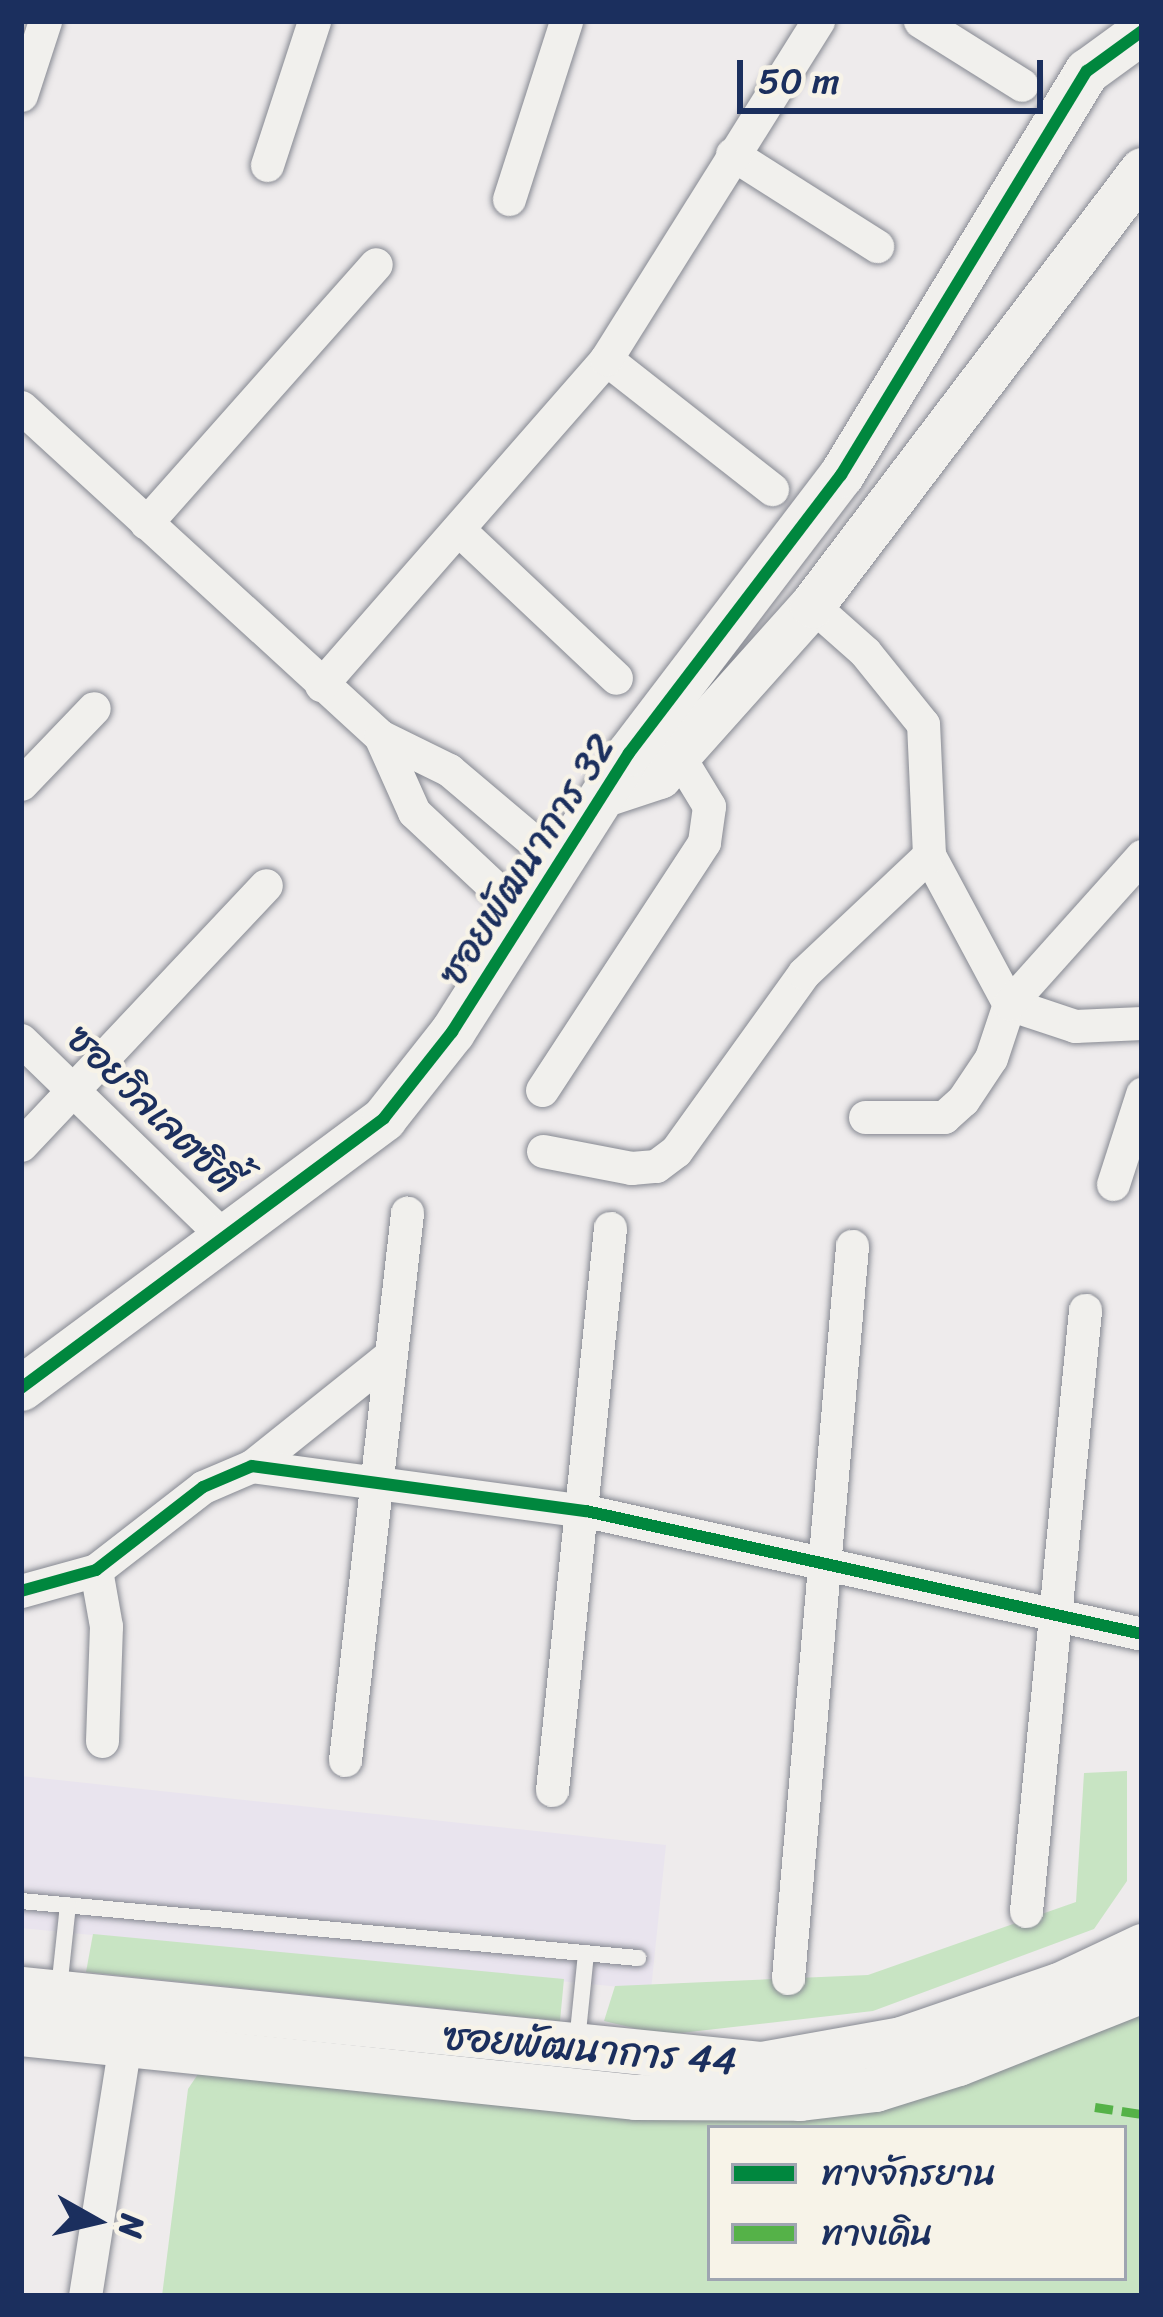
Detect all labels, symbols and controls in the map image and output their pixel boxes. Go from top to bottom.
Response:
scale bar [743,36,1049,110]
text: 50 m [758,49,840,113]
street label: ซอยพัฒนาการ 32 [428,726,626,994]
street label: ซอยวิลเลตซิตี้ [57,1015,249,1203]
street label: ซอยพัฒนาการ 44 [441,2013,739,2085]
legend [707,2125,1127,2281]
text: ทางจักรยาน [821,2141,996,2205]
north arrow [36,2161,156,2281]
text: ทางเดิน [821,2201,933,2265]
text: N [101,2211,162,2241]

